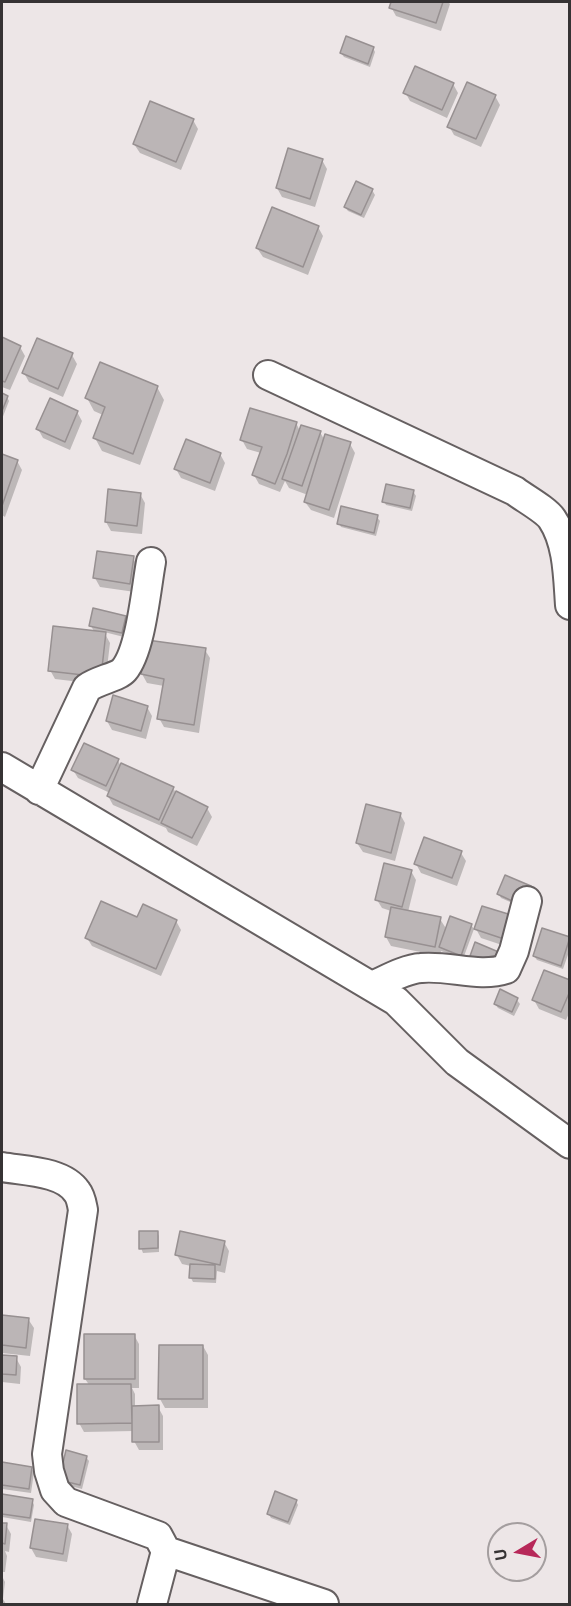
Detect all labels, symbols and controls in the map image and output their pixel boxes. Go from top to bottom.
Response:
north arrow [487,1522,547,1582]
text: U [490,1548,511,1562]

